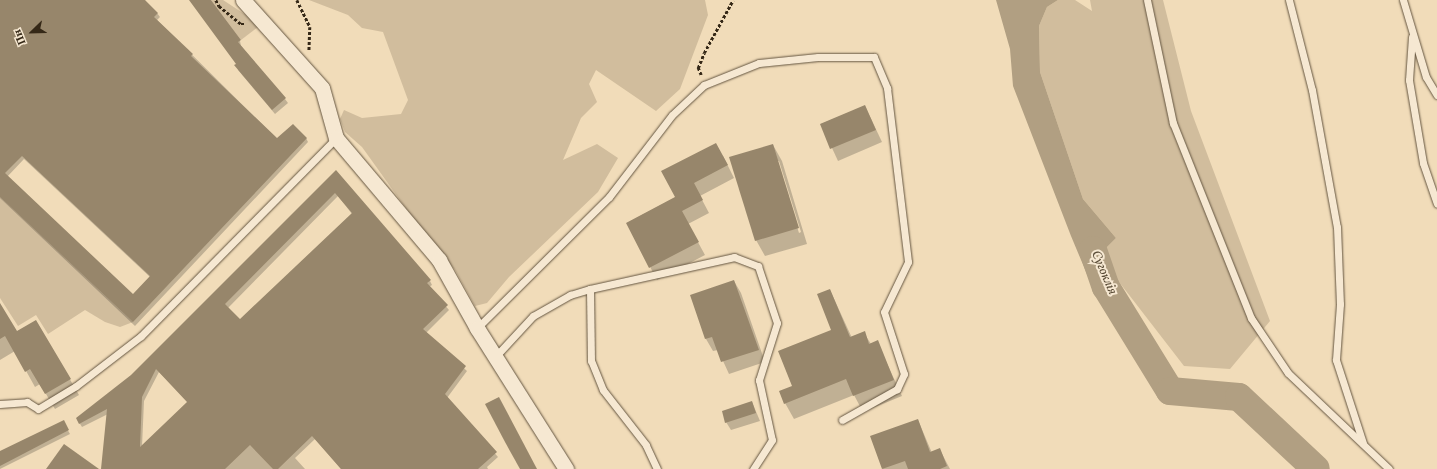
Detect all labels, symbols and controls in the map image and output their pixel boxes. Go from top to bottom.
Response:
north arrow [12,12,52,52]
text: Пн [11,27,30,47]
water label: Сугоклія [1087,249,1119,297]

